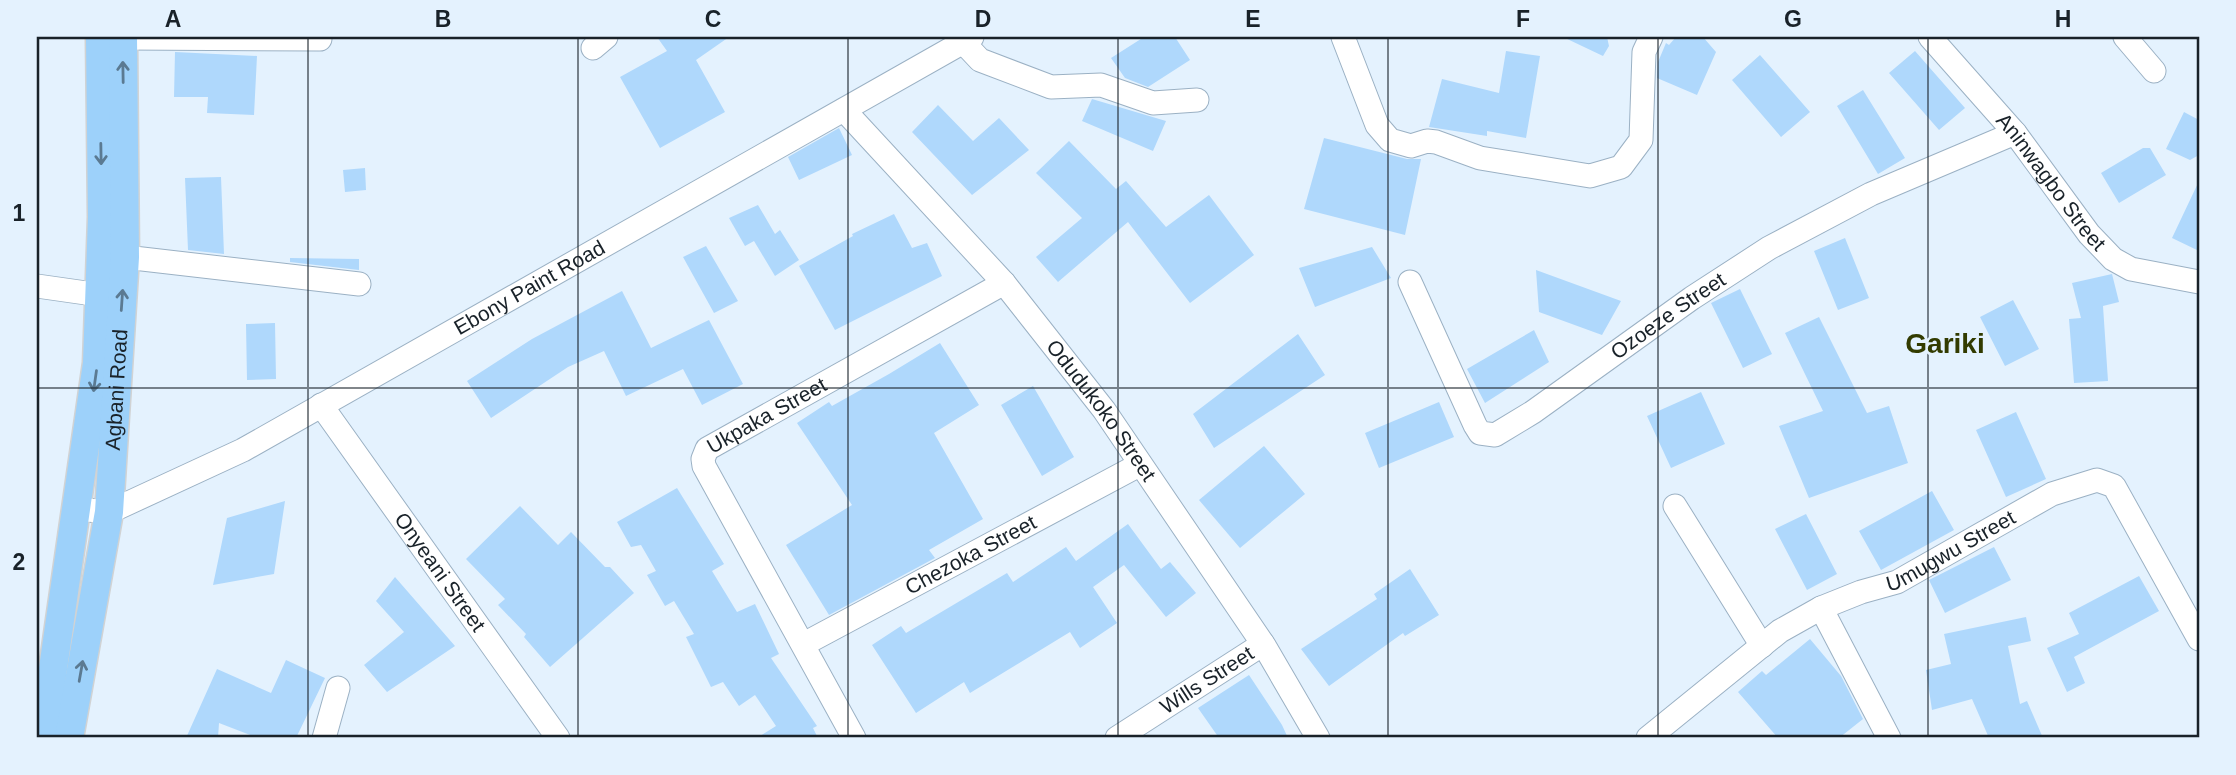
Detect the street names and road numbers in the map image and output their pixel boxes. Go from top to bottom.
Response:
street label: Aninwagbo Street [1992,108,2111,255]
street label: Ebony Paint Road [450,236,609,339]
street label: Ozoeze Street [1606,267,1730,363]
street label: Agbani Road [101,328,131,451]
street label: Odudukoko Street [1042,335,1161,485]
street label: Ukpaka Street [703,373,830,458]
street label: Umugwu Street [1883,505,2019,595]
street label: Onyeani Street [390,508,490,636]
street label: Chezoka Street [901,510,1040,599]
street label: Wills Street [1156,641,1258,718]

